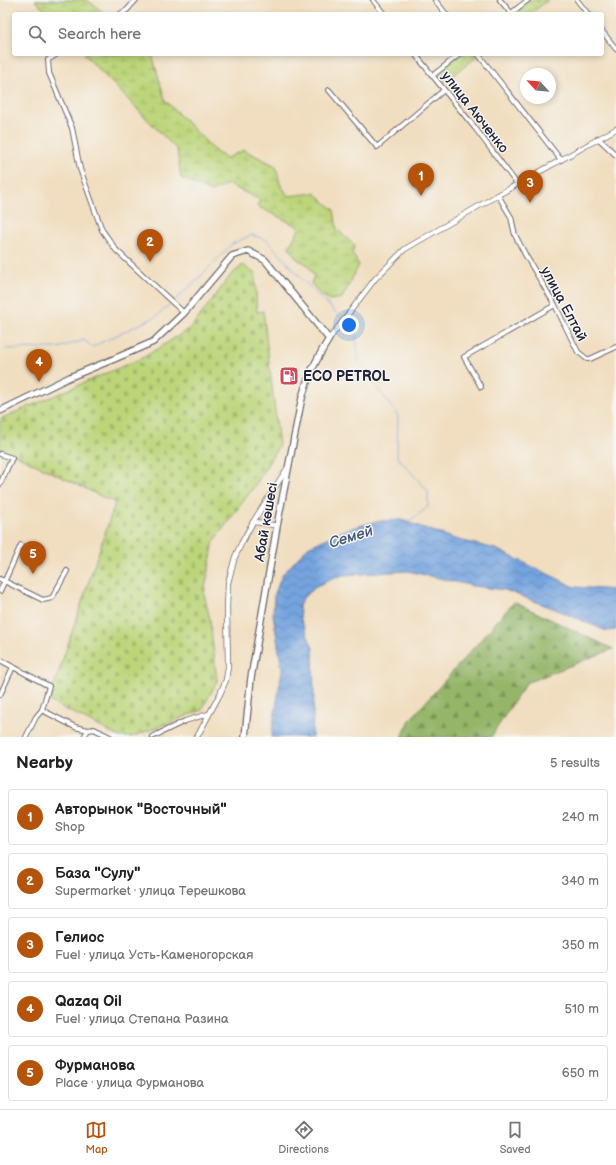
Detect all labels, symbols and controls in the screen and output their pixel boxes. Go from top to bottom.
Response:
search box [12,12,604,56]
icon: search [26,23,48,45]
text: Search here [58,25,141,44]
street label: улица Аюченко [438,68,512,156]
north arrow [520,68,556,104]
pin: 1 [408,163,434,196]
pin: 3 [517,170,543,203]
pin: 2 [137,229,163,262]
street label: улица Елтай [537,264,591,344]
your location [339,315,359,335]
pin: 4 [26,349,52,382]
fuel station icon: ECO PETROL [278,365,300,387]
place label: ECO PETROL [303,368,390,385]
street label: Абай көшесі [251,481,281,564]
water label: Семей [327,521,376,553]
pin: 5 [20,541,46,574]
text: Nearby [16,753,73,773]
text: 5 results [550,755,600,771]
text: Авторынок "Восточный" [55,800,227,819]
text: 1 [27,809,33,825]
text: 240 m [562,809,599,825]
text: Shop [55,819,85,835]
text: База "Сулу" [55,864,141,883]
text: 2 [26,873,34,889]
text: 340 m [561,873,599,889]
text: Supermarket · улица Терешкова [55,883,246,899]
text: Гелиос [55,928,104,947]
text: 3 [26,937,34,953]
text: 350 m [562,937,599,953]
text: Fuel · улица Усть-Каменогорская [55,947,253,963]
text: Qazaq Oil [55,992,122,1011]
text: 4 [26,1001,34,1017]
text: 510 m [565,1001,599,1017]
text: Fuel · улица Степана Разина [55,1011,229,1027]
text: Фурманова [55,1056,135,1075]
text: 5 [26,1065,34,1081]
text: 650 m [562,1065,599,1081]
text: Place · улица Фурманова [55,1075,204,1091]
tab: Map [85,1119,108,1156]
tab: Directions [278,1119,329,1156]
tab: Saved [500,1119,531,1156]

